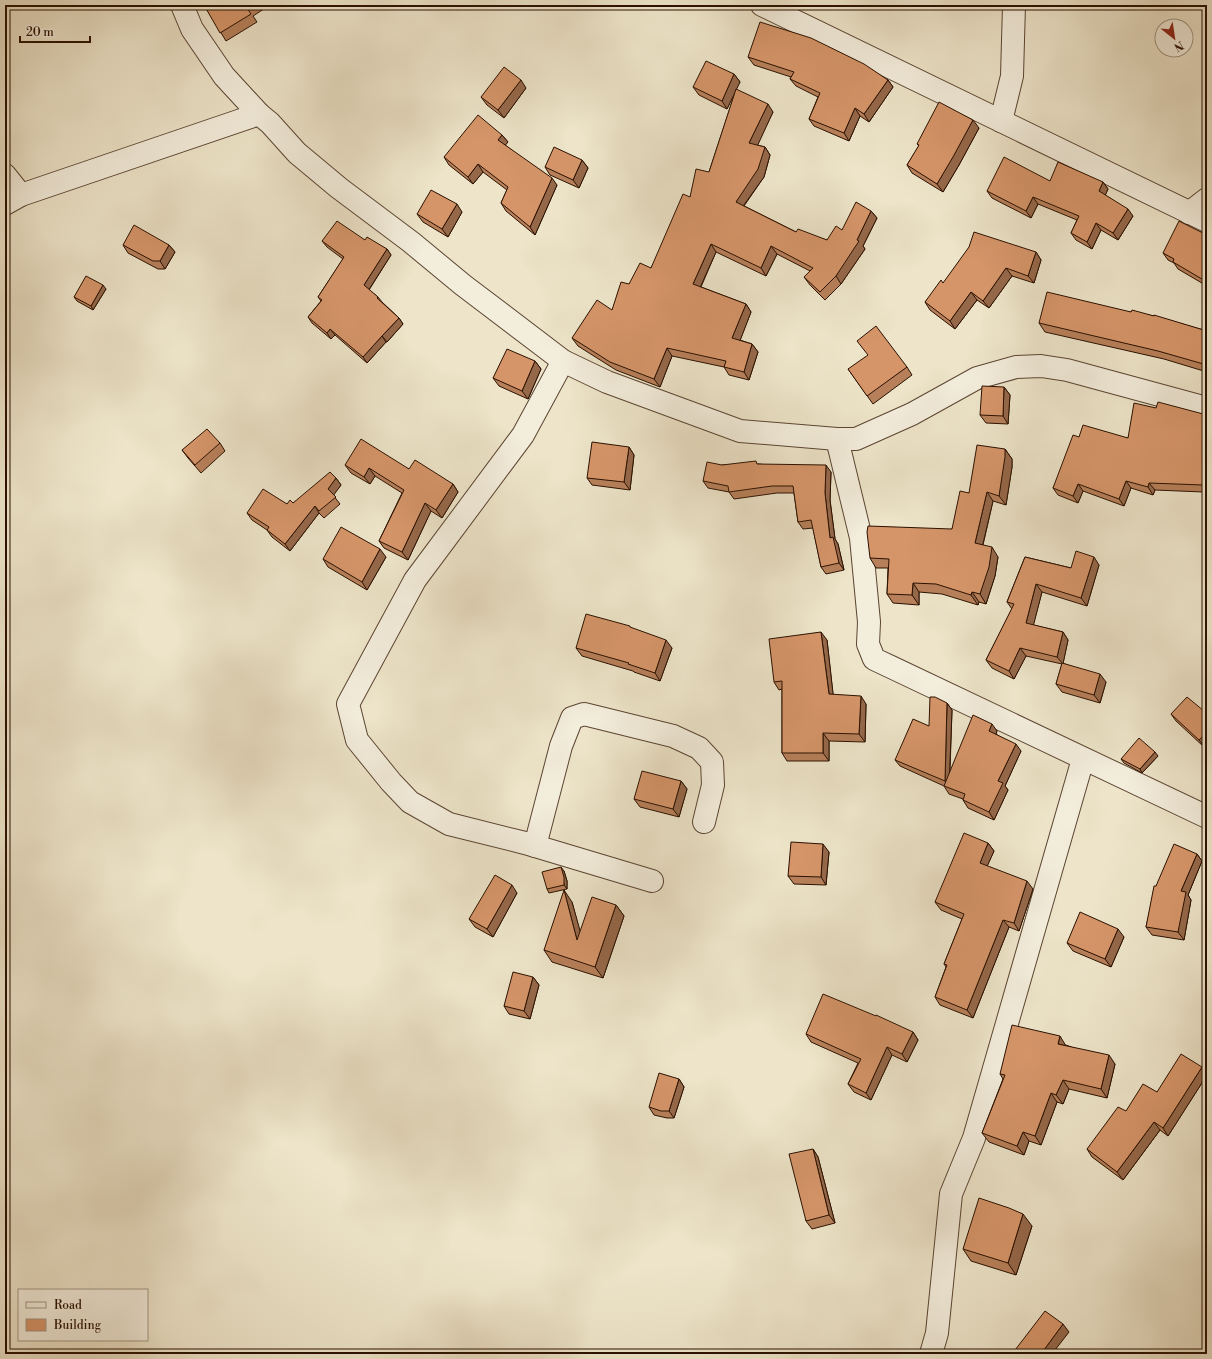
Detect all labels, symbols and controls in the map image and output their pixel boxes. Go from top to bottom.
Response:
scale bar [20,18,90,44]
north arrow [1154,18,1194,58]
text: 20 m [26,25,54,40]
text: N [1171,38,1186,54]
legend [18,1289,148,1341]
text: Road [54,1298,82,1313]
text: Building [53,1318,102,1333]

